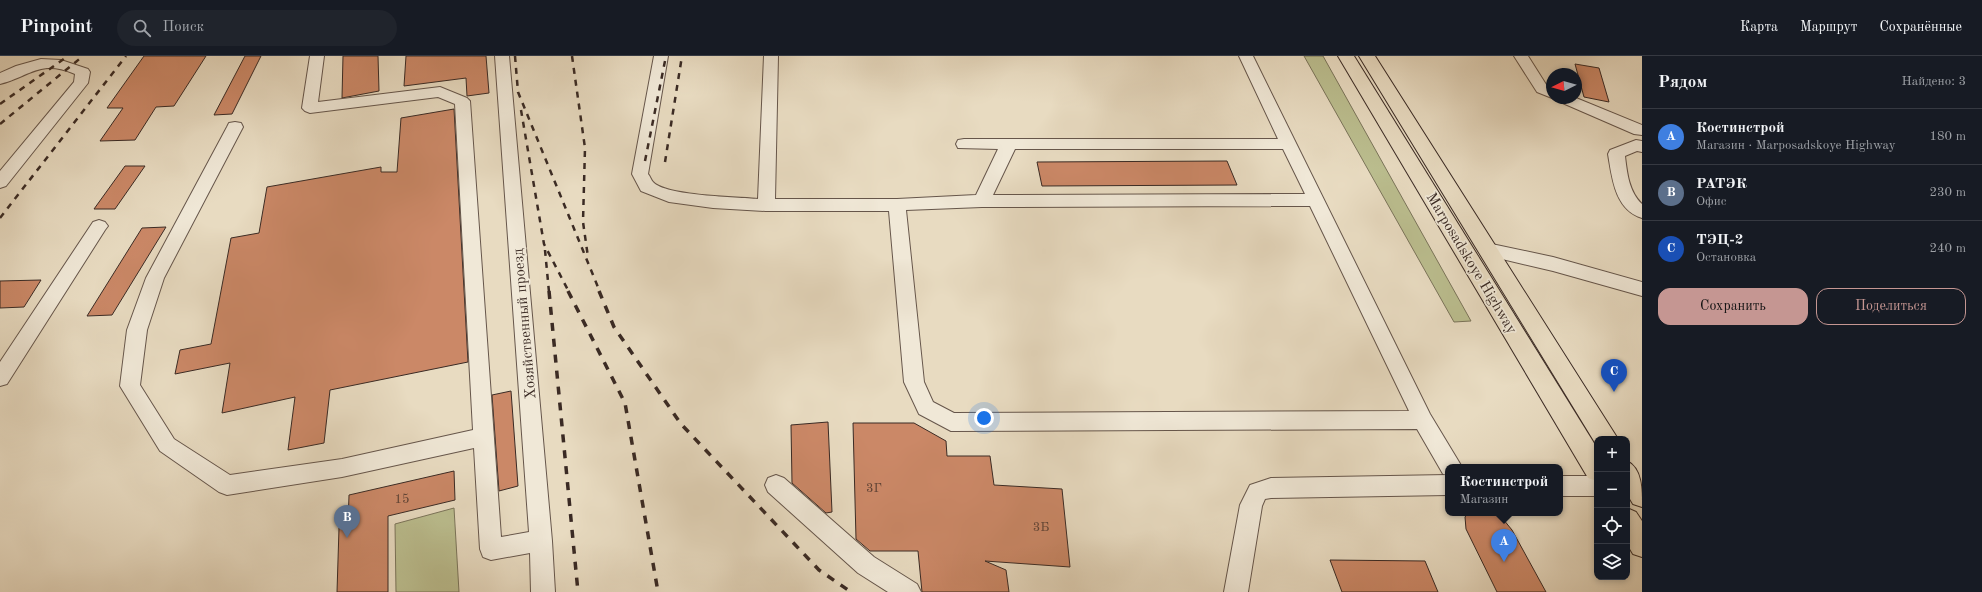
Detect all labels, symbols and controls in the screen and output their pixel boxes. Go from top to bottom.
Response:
search box [117,10,397,46]
icon: search [131,17,153,39]
text: Pinpoint [20,18,93,37]
text: Поиск [163,20,204,35]
text: Карта [1740,20,1778,34]
text: Маршрут [1800,20,1857,34]
text: Сохранённые [1879,20,1962,34]
north arrow [1546,68,1582,104]
text: Рядом [1658,74,1707,91]
text: Найдено: 3 [1902,75,1966,88]
text: Костинстрой [1696,121,1785,136]
text: A [1666,130,1676,143]
text: 180 m [1929,130,1966,143]
text: Магазин · Marposadskoye Highway [1696,139,1896,152]
text: РАТЭК [1696,177,1747,192]
text: B [1666,186,1676,199]
text: 230 m [1929,186,1966,199]
street label: Marposadskoye Highway [1423,191,1519,337]
text: Офис [1696,195,1726,208]
text: ТЭЦ-2 [1696,233,1743,248]
text: C [1667,242,1675,255]
text: 240 m [1929,242,1966,255]
street label: Хозяйственный проезд [511,247,540,400]
text: Остановка [1696,251,1756,264]
button: Сохранить [1658,288,1808,325]
button: Поделиться [1816,288,1966,325]
pin: C [1601,359,1627,392]
your location [974,408,994,428]
map controls [1594,436,1630,580]
button: + [1594,436,1630,472]
popup [1445,464,1563,516]
button: − [1594,472,1630,508]
text: Костинстрой [1460,475,1548,490]
house number: 3Г [866,482,882,495]
house number: 15 [394,493,410,506]
text: Магазин [1460,493,1509,506]
pin: B [334,505,360,538]
button: locate [1594,508,1630,544]
house number: 3Б [1033,521,1049,534]
pin: A [1491,529,1517,562]
button: layers [1594,544,1630,580]

